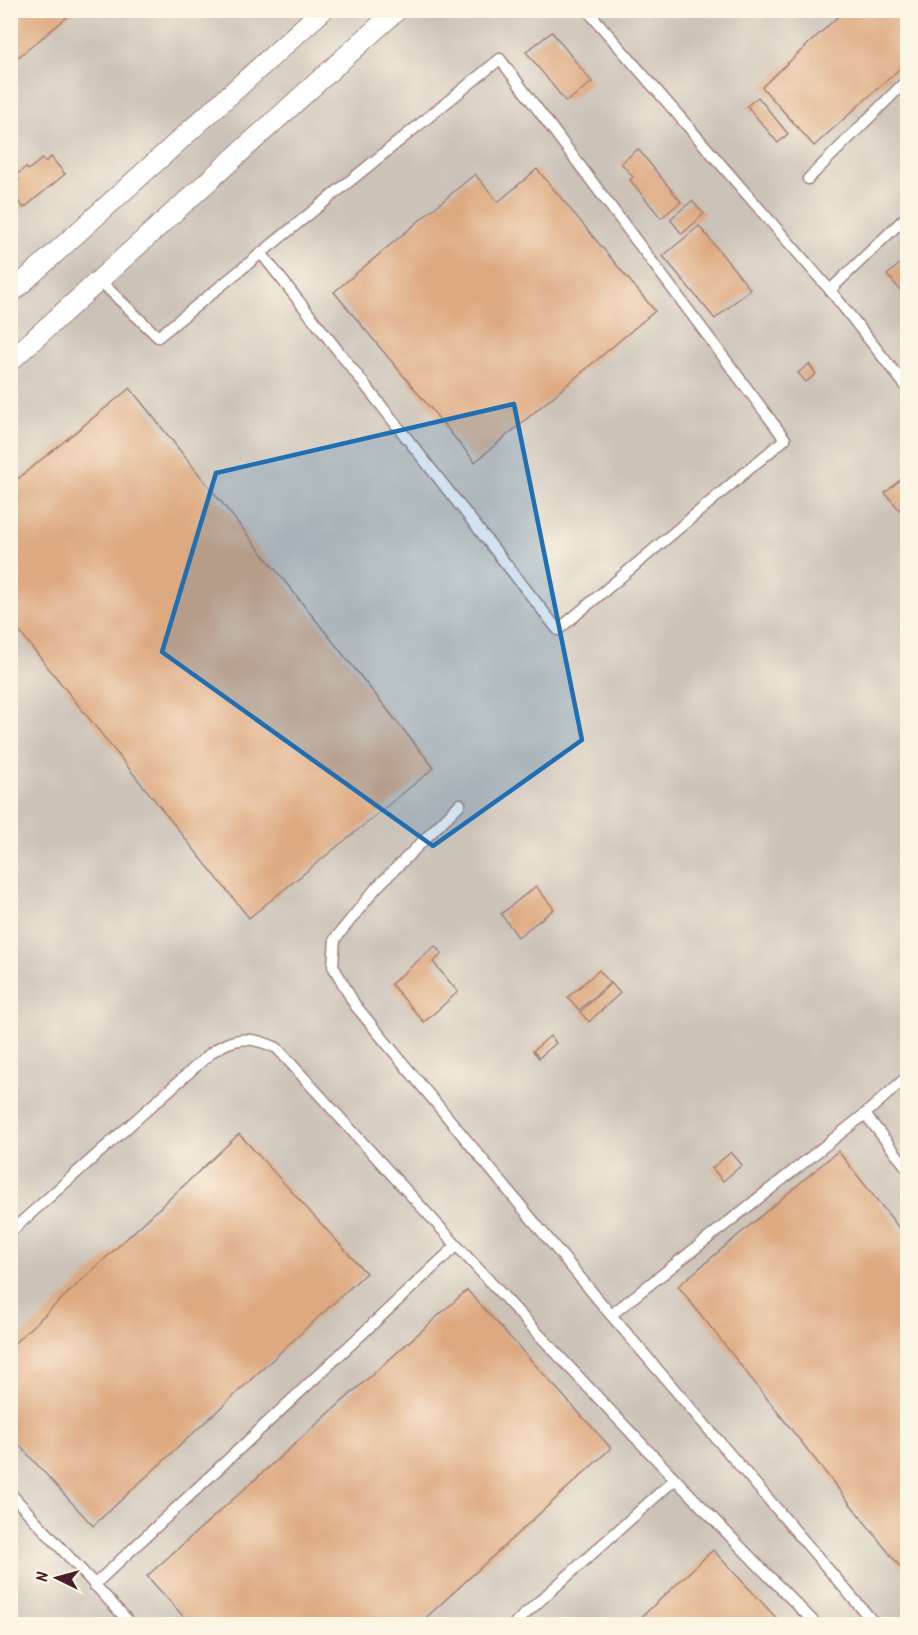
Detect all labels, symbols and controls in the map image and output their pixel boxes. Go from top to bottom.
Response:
north arrow [27,1548,87,1608]
text: N [31,1571,56,1583]

